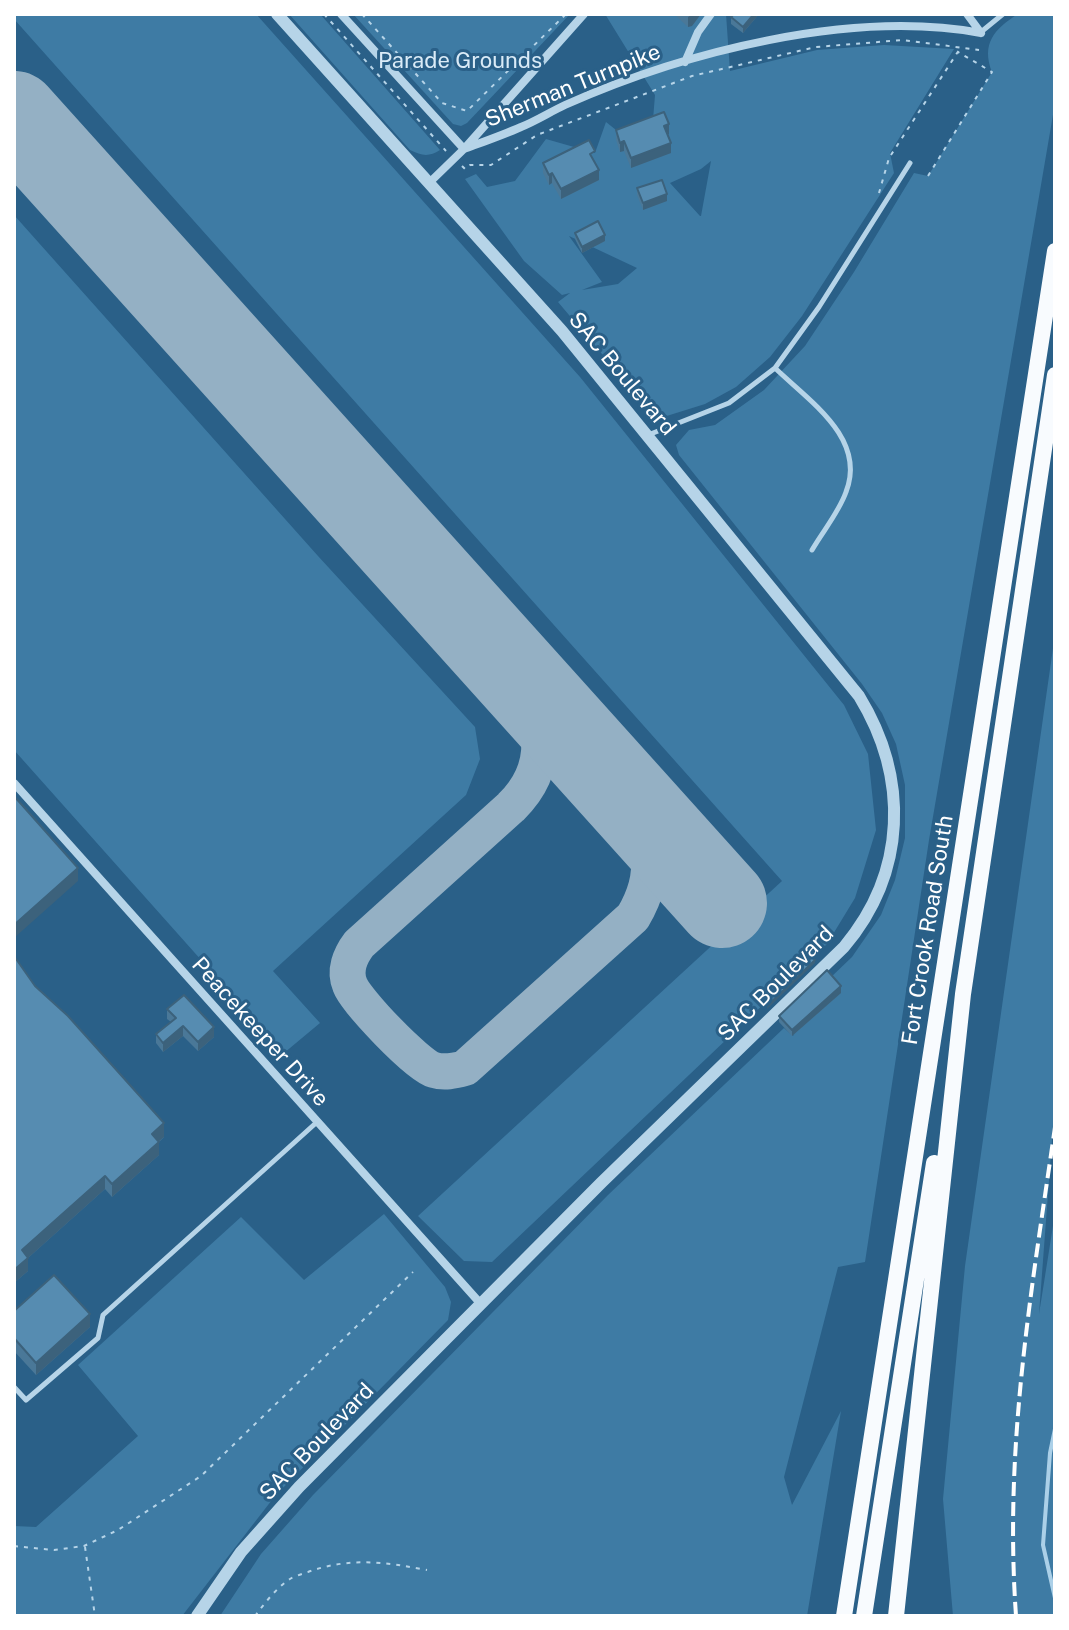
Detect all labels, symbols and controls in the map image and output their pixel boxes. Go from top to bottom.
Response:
street label: Sherman Turnpike [481,39,665,133]
park label: Parade Grounds [378,48,542,74]
street label: SAC Boulevard [563,307,681,441]
street label: Fort Crook Road South [897,813,959,1047]
street label: SAC Boulevard [713,921,839,1047]
street label: Peacekeeper Drive [186,952,334,1112]
street label: SAC Boulevard [254,1378,380,1506]

